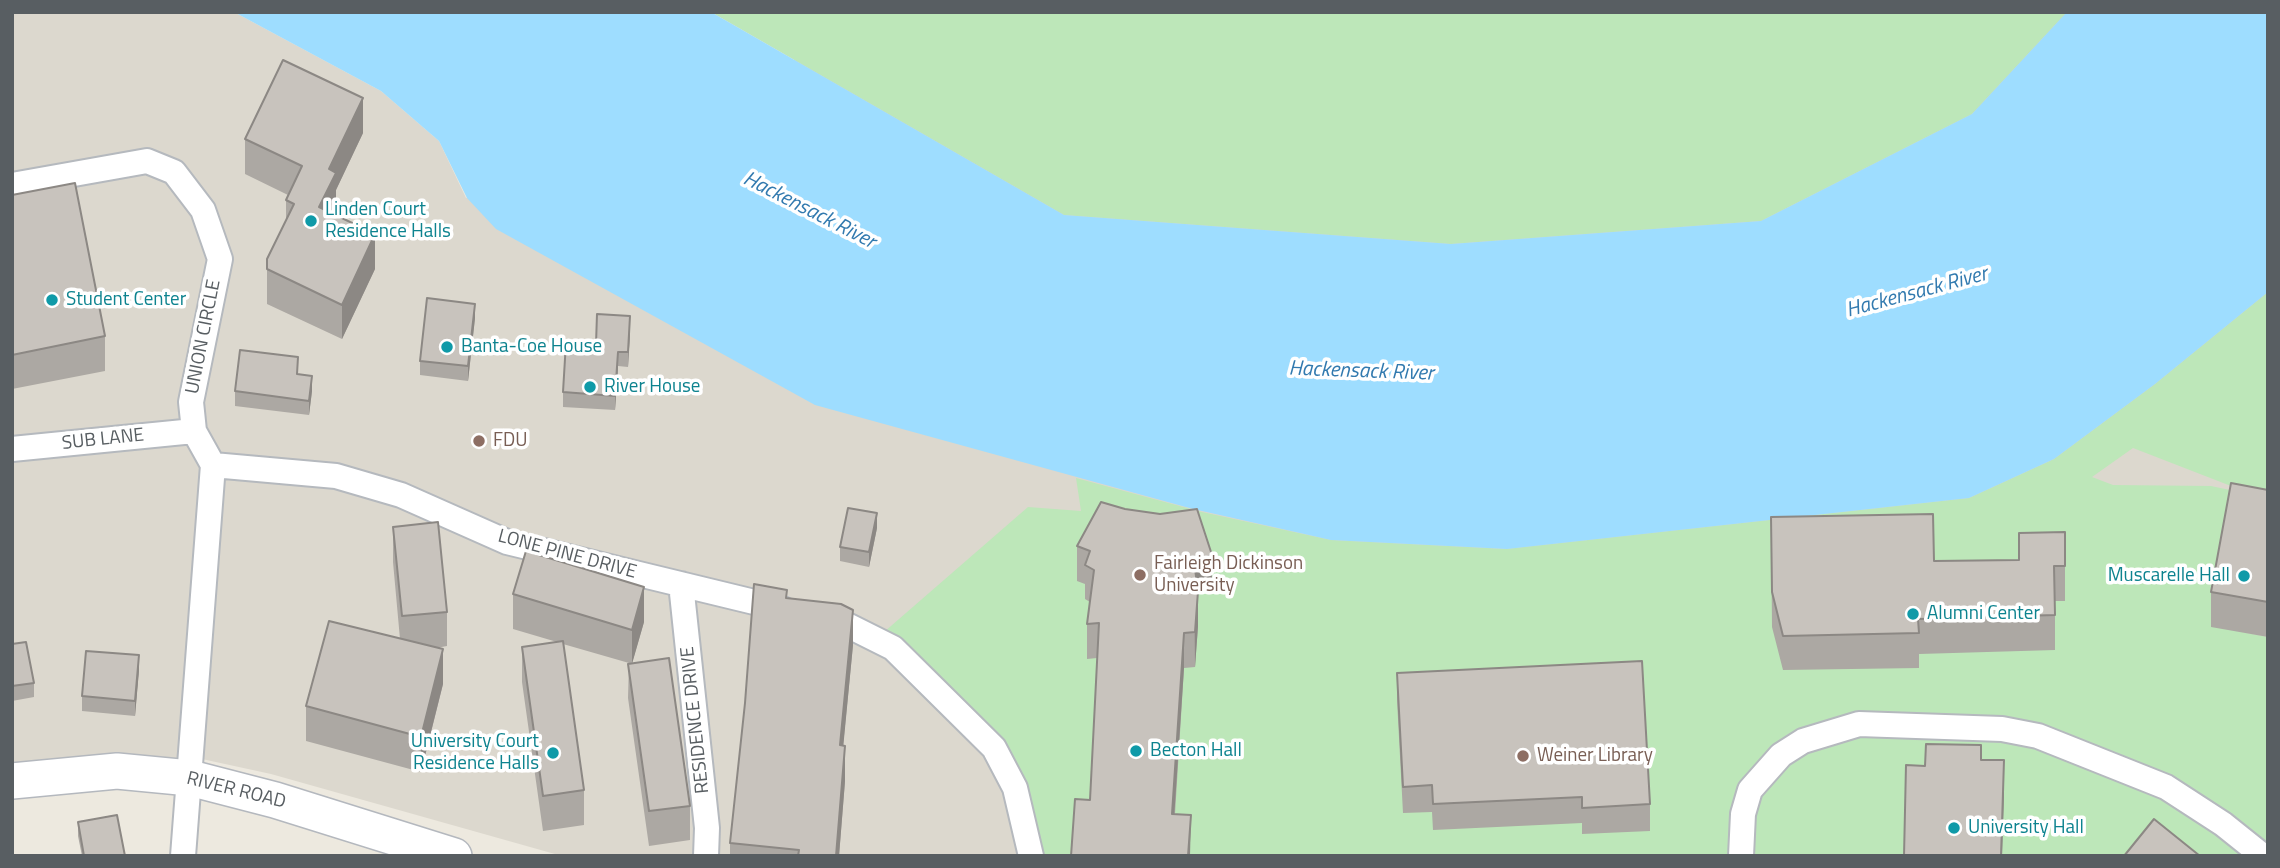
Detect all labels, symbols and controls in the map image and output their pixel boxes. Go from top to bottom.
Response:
water label: Hackensack River [739,167,879,255]
place label: Linden Court Residence Halls [325,199,451,243]
marker: Linden Court Residence Halls [303,213,319,229]
water label: Hackensack River [1844,262,1990,324]
street label: UNION CIRCLE [182,278,226,396]
place label: Student Center [66,289,186,311]
marker: Student Center [44,292,60,308]
place label: Banta-Coe House [461,336,602,358]
marker: Banta-Coe House [439,339,455,355]
water label: Hackensack River [1288,357,1434,387]
place label: River House [604,376,700,398]
marker: River House [582,379,598,395]
street label: SUB LANE [61,424,145,456]
place label: FDU [493,430,527,452]
marker: FDU [471,433,487,449]
street label: LONE PINE DRIVE [495,526,639,584]
place label: Fairleigh Dickinson University [1154,553,1303,597]
place label: Muscarelle Hall [2108,565,2230,587]
marker: Fairleigh Dickinson University [1132,567,1148,583]
marker: Muscarelle Hall [2236,568,2252,584]
place label: Alumni Center [1927,603,2040,625]
marker: Alumni Center [1905,606,1921,622]
street label: RESIDENCE DRIVE [677,645,715,795]
place label: University Court Residence Halls [411,731,539,775]
place label: Becton Hall [1150,740,1242,762]
marker: Becton Hall [1128,743,1144,759]
marker: University Court Residence Halls [545,745,561,761]
place label: Weiner Library [1537,745,1653,767]
marker: Weiner Library [1515,748,1531,764]
street label: RIVER ROAD [184,768,288,814]
place label: University Hall [1968,817,2084,839]
marker: University Hall [1946,820,1962,836]

